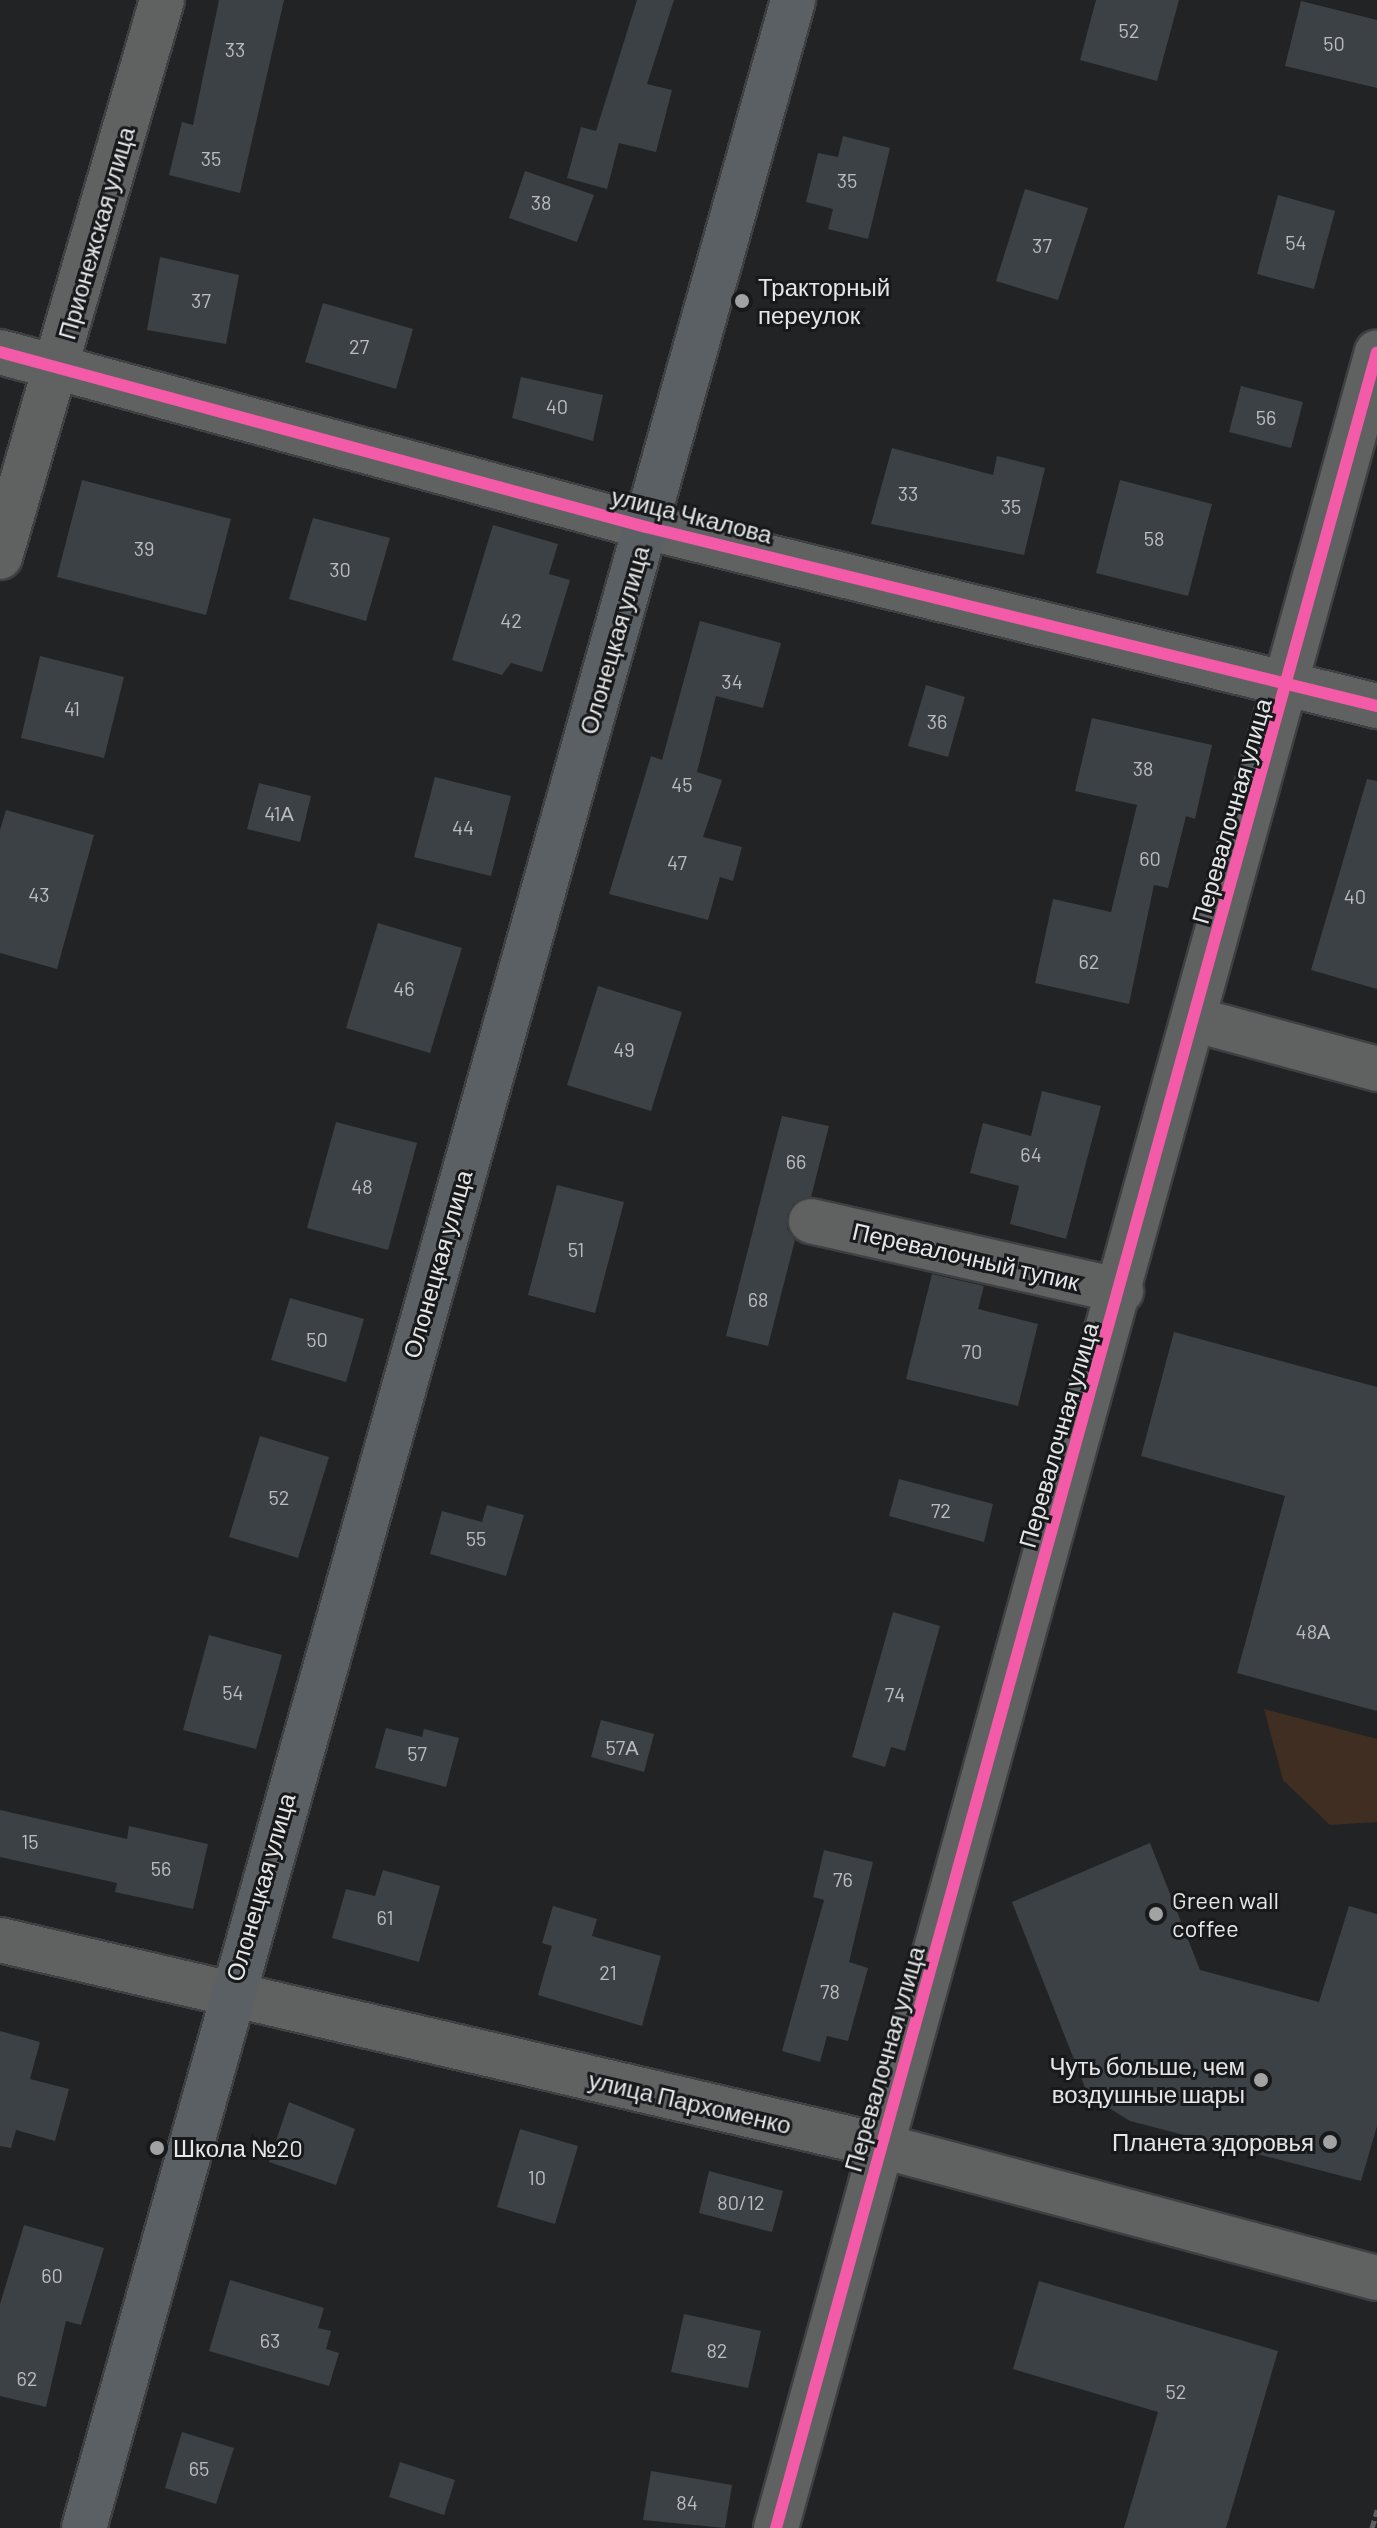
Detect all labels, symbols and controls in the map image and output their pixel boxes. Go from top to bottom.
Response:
house number: 52 [1119,18,1139,42]
house number: 50 [1323,31,1345,55]
house number: 33 [225,37,245,61]
street label: Прионежская улица [52,123,140,343]
house number: 35 [201,146,221,170]
house number: 35 [837,168,857,192]
house number: 38 [531,190,551,214]
house number: 54 [1285,230,1307,254]
house number: 37 [1032,233,1052,257]
place label: Тракторный переулок [758,273,890,329]
house number: 37 [191,288,211,312]
marker: Тракторный переулок [733,292,751,310]
house number: 27 [349,334,369,358]
house number: 40 [546,394,568,418]
house number: 56 [1256,405,1276,429]
street label: улица Чкалова [609,481,775,549]
house number: 33 [898,481,918,505]
house number: 35 [1001,494,1021,518]
house number: 58 [1144,526,1164,550]
house number: 39 [134,536,154,560]
street label: Олонецкая улица [573,543,655,737]
house number: 30 [329,557,351,581]
house number: 42 [500,608,522,632]
house number: 34 [721,669,743,693]
street label: Перевалочная улица [1185,695,1277,927]
house number: 41 [64,696,80,720]
house number: 36 [927,709,947,733]
house number: 38 [1133,756,1153,780]
house number: 45 [671,772,693,796]
house number: 41А [264,801,294,825]
house number: 44 [452,815,474,839]
house number: 60 [1139,846,1161,870]
house number: 47 [667,850,687,874]
house number: 43 [28,882,50,906]
house number: 40 [1344,884,1366,908]
house number: 62 [1078,949,1100,973]
house number: 46 [393,976,415,1000]
house number: 49 [613,1037,635,1061]
house number: 64 [1020,1142,1042,1166]
house number: 66 [786,1149,806,1173]
street label: Олонецкая улица [396,1167,478,1361]
house number: 48 [351,1174,373,1198]
street label: Перевалочный тупик [850,1216,1082,1296]
house number: 51 [568,1237,584,1261]
house number: 68 [748,1287,768,1311]
street label: Перевалочная улица [1012,1319,1104,1551]
house number: 50 [306,1327,328,1351]
house number: 70 [962,1339,982,1363]
house number: 52 [269,1485,289,1509]
house number: 72 [931,1498,951,1522]
house number: 55 [466,1526,486,1550]
house number: 48А [1296,1619,1330,1643]
house number: 54 [222,1680,244,1704]
house number: 74 [885,1682,905,1706]
house number: 57А [605,1735,639,1759]
house number: 57 [407,1741,427,1765]
street label: Олонецкая улица [219,1790,301,1984]
house number: 15 [21,1829,39,1853]
house number: 56 [151,1856,171,1880]
house number: 76 [833,1867,853,1891]
place label: Green wall coffee [1172,1886,1279,1942]
house number: 61 [377,1905,393,1929]
marker: Green wall coffee [1147,1905,1165,1923]
street label: Перевалочная улица [838,1943,930,2175]
house number: 21 [599,1960,617,1984]
house number: 78 [820,1979,840,2003]
place label: Чуть больше, чем воздушные шары [1050,2052,1245,2108]
street label: улица Пархоменко [586,2065,794,2139]
marker: Чуть больше, чем воздушные шары [1252,2071,1270,2089]
place label: Планета здоровья [1112,2128,1314,2156]
marker: Планета здоровья [1321,2133,1339,2151]
place label: Школа №20 [173,2134,303,2162]
marker: Школа №20 [148,2139,166,2157]
house number: 10 [528,2165,546,2189]
house number: 80/12 [717,2190,765,2214]
house number: 60 [41,2263,63,2287]
house number: 63 [260,2328,280,2352]
house number: 82 [706,2338,728,2362]
house number: 62 [16,2366,38,2390]
house number: 52 [1166,2379,1186,2403]
house number: 65 [189,2456,209,2480]
house number: 84 [676,2490,698,2514]

